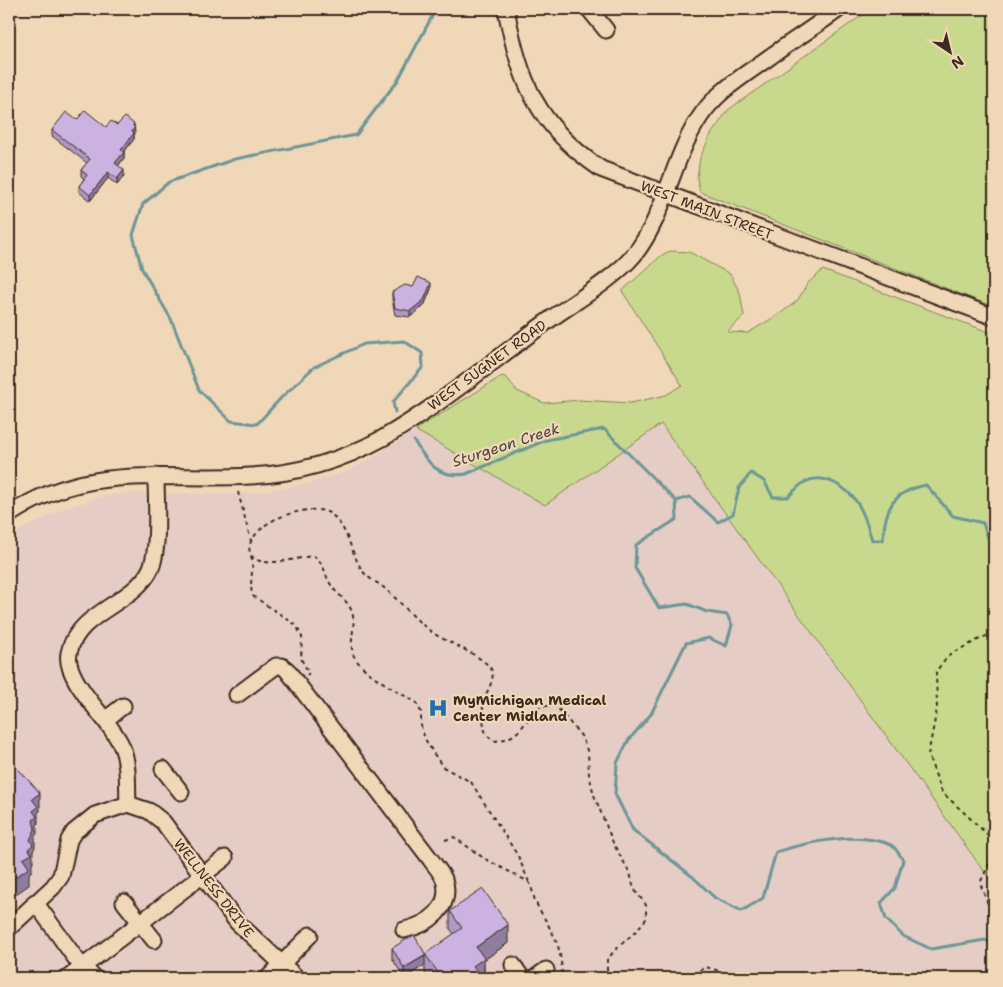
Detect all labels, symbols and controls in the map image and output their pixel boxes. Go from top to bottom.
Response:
north arrow [926,28,976,78]
text: N [948,52,967,73]
street label: WEST MAIN STREET [638,176,776,244]
street label: WEST SUGNET ROAD [424,316,550,414]
water label: Sturgeon Creek [450,418,563,472]
place label: MyMichigan Medical Center Midland [453,691,607,725]
hospital icon: MyMichigan Medical Center Midland [427,697,449,719]
street label: WELLNESS DRIVE [170,835,258,941]

